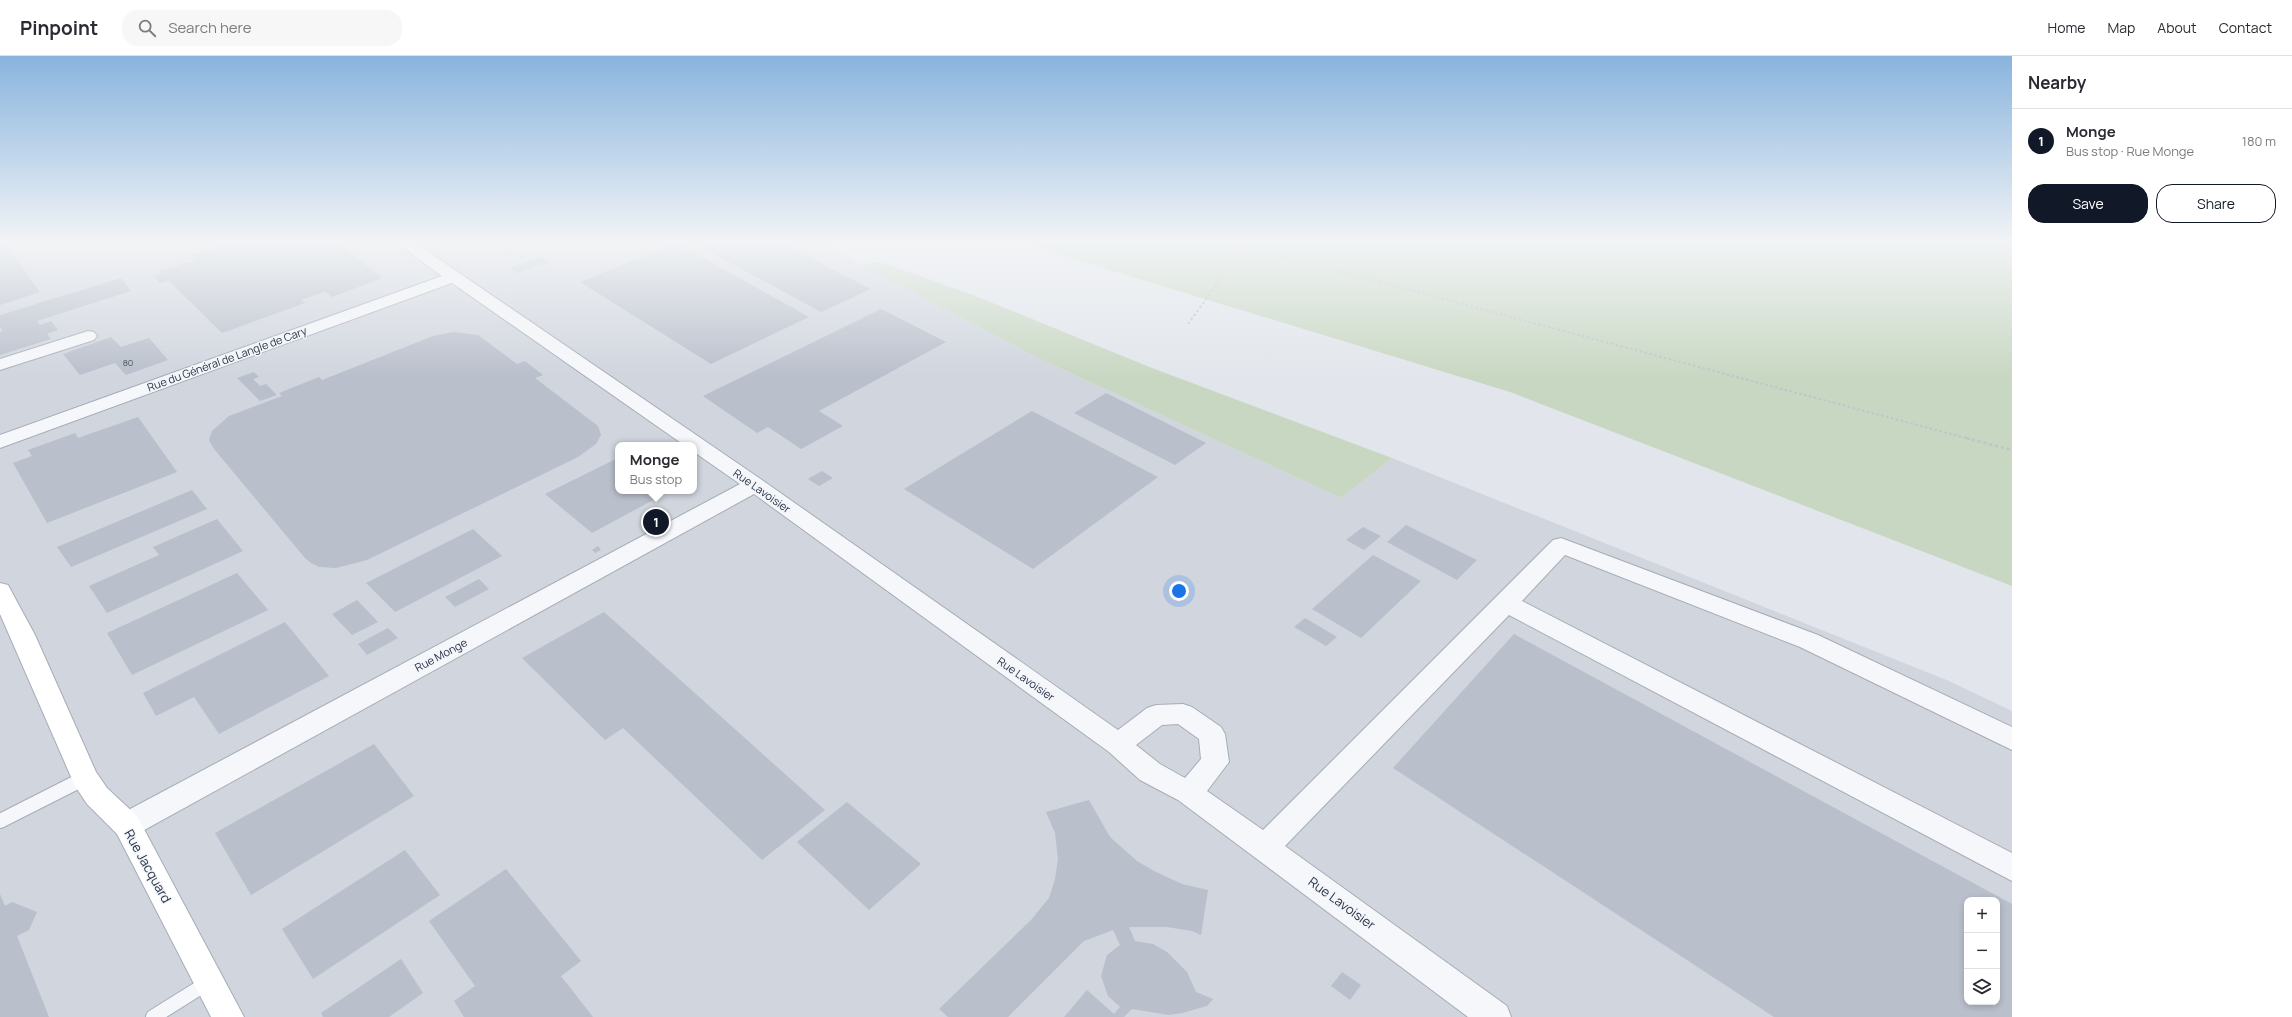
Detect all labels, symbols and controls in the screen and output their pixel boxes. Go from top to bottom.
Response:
search box [122,10,402,46]
text: Pinpoint [20,15,98,41]
icon: search [136,17,158,39]
text: Search here [168,17,252,38]
text: Home [2048,18,2085,37]
text: Map [2107,18,2135,37]
text: About [2157,18,2197,37]
text: Contact [2219,18,2272,37]
text: Nearby [2028,71,2086,94]
text: Monge [2066,121,2116,142]
text: 1 [2038,132,2044,150]
text: 180 m [2242,132,2276,150]
text: Bus stop · Rue Monge [2066,142,2194,160]
button: Save [2028,184,2148,223]
button: Share [2156,184,2276,223]
street label: Rue du Général de Langle de Cary [145,323,309,394]
house number: 80 [123,356,133,369]
popup [615,442,697,494]
text: Monge [630,449,680,470]
street label: Rue Lavoisier [731,465,794,516]
text: Bus stop [630,470,682,488]
pin: 1 [643,507,669,537]
your location [1169,581,1189,601]
street label: Rue Monge [412,634,470,675]
street label: Rue Lavoisier [995,653,1058,704]
street label: Rue Jacquard [120,826,176,906]
street label: Rue Lavoisier [1305,873,1379,934]
map controls [1964,897,2000,1005]
button: + [1964,897,2000,933]
button: − [1964,933,2000,969]
button: layers [1964,969,2000,1005]

